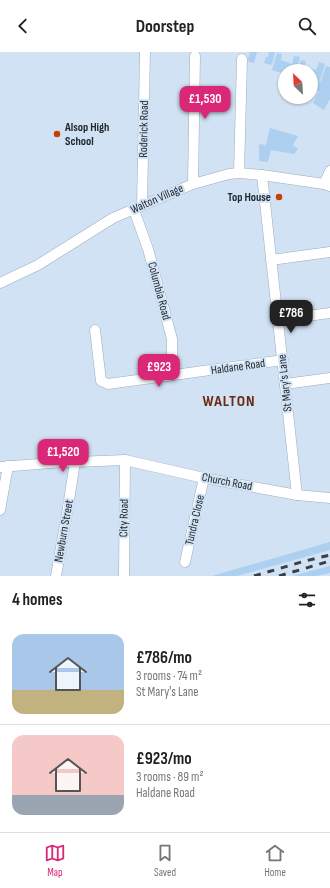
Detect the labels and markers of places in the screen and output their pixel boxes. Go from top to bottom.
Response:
pin: £1,530 [172,86,238,120]
place label: Alsop High School [64,120,109,149]
marker: Alsop High School [52,129,62,139]
place label: Top House [228,190,271,205]
marker: Top House [274,192,284,202]
pin: £786 [267,300,315,334]
pin: £923 [135,354,183,388]
pin: £1,520 [30,439,96,473]

